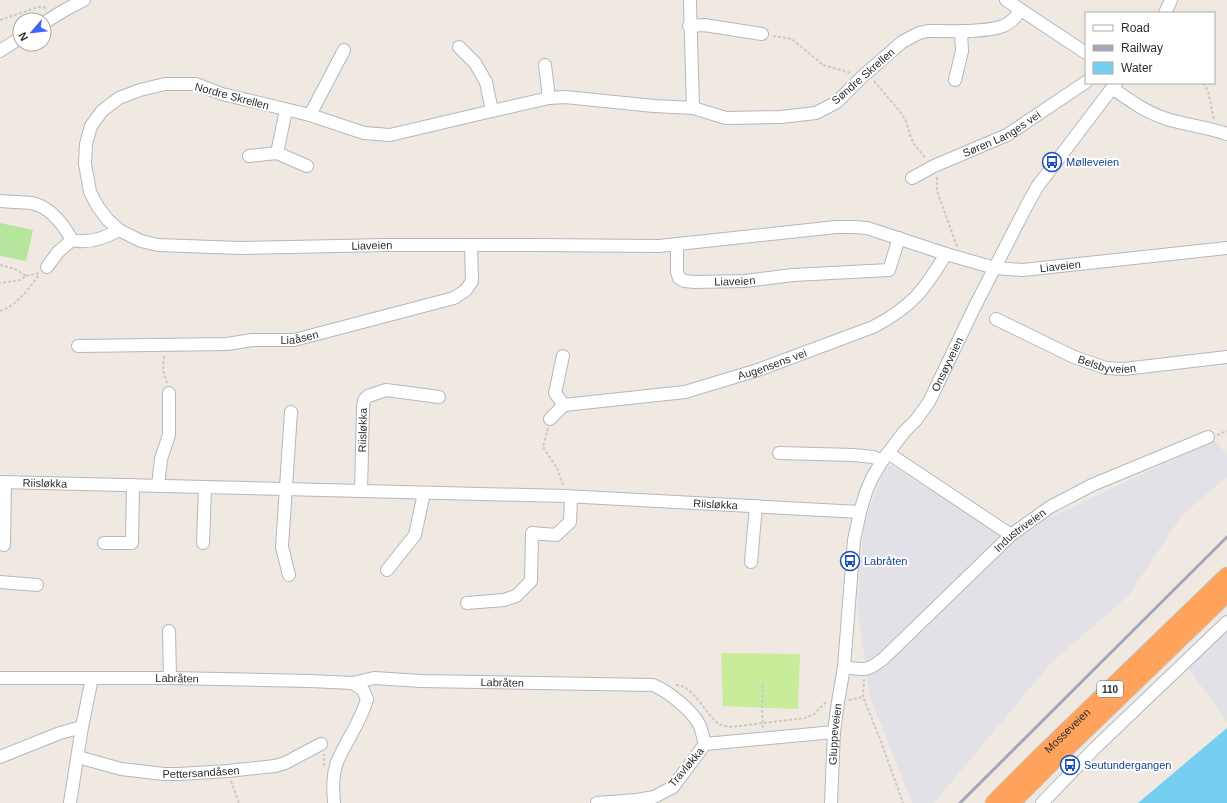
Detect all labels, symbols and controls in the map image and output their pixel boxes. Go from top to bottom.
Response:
north arrow [12,12,52,52]
legend [1085,12,1215,84]
text: Road [1121,21,1150,35]
text: N [16,30,30,43]
text: Railway [1121,41,1163,55]
street label: Søndre Skrellen [829,46,897,106]
text: Water [1121,61,1153,75]
street label: Nordre Skrellen [194,80,270,112]
street label: Søren Langes vei [961,108,1043,159]
bus stop icon: Mølleveien [1041,151,1063,173]
place label: Mølleveien [1066,156,1119,168]
street label: Liaveien [351,239,392,252]
street label: Liaveien [1039,258,1081,274]
street label: Liaveien [714,274,756,288]
street label: Liaåsen [280,328,320,346]
street label: Onsøyveien [929,335,965,393]
street label: Augensens vei [736,346,808,382]
street label: Belsbyveien [1076,353,1137,375]
street label: Riisløkka [356,407,369,452]
street label: Riisløkka [23,477,68,490]
street label: Riisløkka [693,497,739,511]
street label: Industriveien [991,506,1048,554]
bus stop icon: Labråten [839,550,861,572]
place label: Labråten [864,555,907,567]
street label: Labråten [155,672,199,685]
street label: Labråten [480,676,524,689]
road number: 110 [1097,681,1123,697]
street label: Gluppeveien [827,703,844,765]
street label: Mosseveien [1042,706,1093,755]
street label: Travløkka [666,744,707,789]
bus stop icon: Seutundergangen [1059,754,1081,776]
place label: Seutundergangen [1084,759,1171,771]
street label: Pettersandåsen [162,764,240,780]

